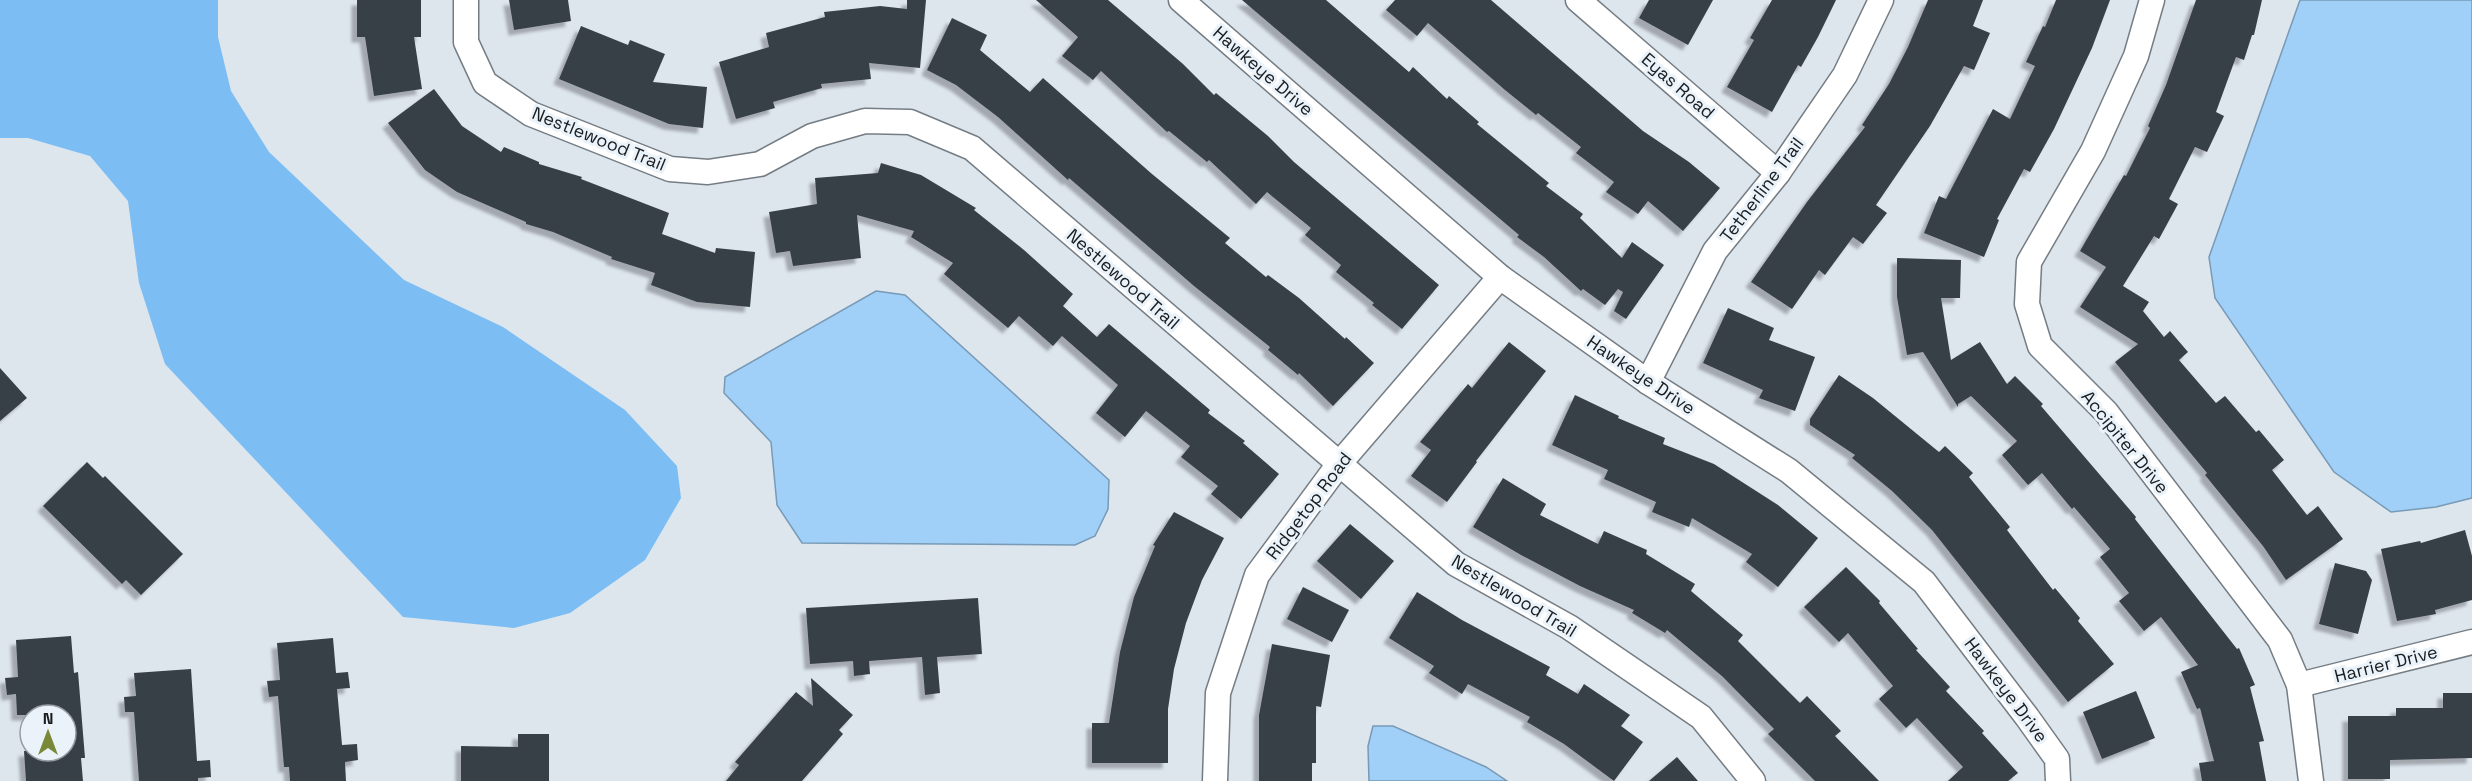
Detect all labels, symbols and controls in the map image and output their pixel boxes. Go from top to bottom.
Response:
street label: Hawkeye Drive [1208,21,1318,121]
street label: Eyas Road [1637,48,1720,124]
street label: Nestlewood Trail [529,101,669,176]
street label: Tetherline Trail [1715,133,1809,247]
street label: Nestlewood Trail [1062,223,1185,334]
street label: Hawkeye Drive [1583,330,1700,419]
street label: Accipiter Drive [2077,385,2174,498]
street label: Ridgetop Road [1261,447,1357,564]
street label: Nestlewood Trail [1447,549,1581,642]
street label: Hawkeye Drive [1959,633,2053,747]
street label: Harrier Drive [2332,640,2440,687]
north arrow [18,703,78,763]
text: N [43,708,53,729]

